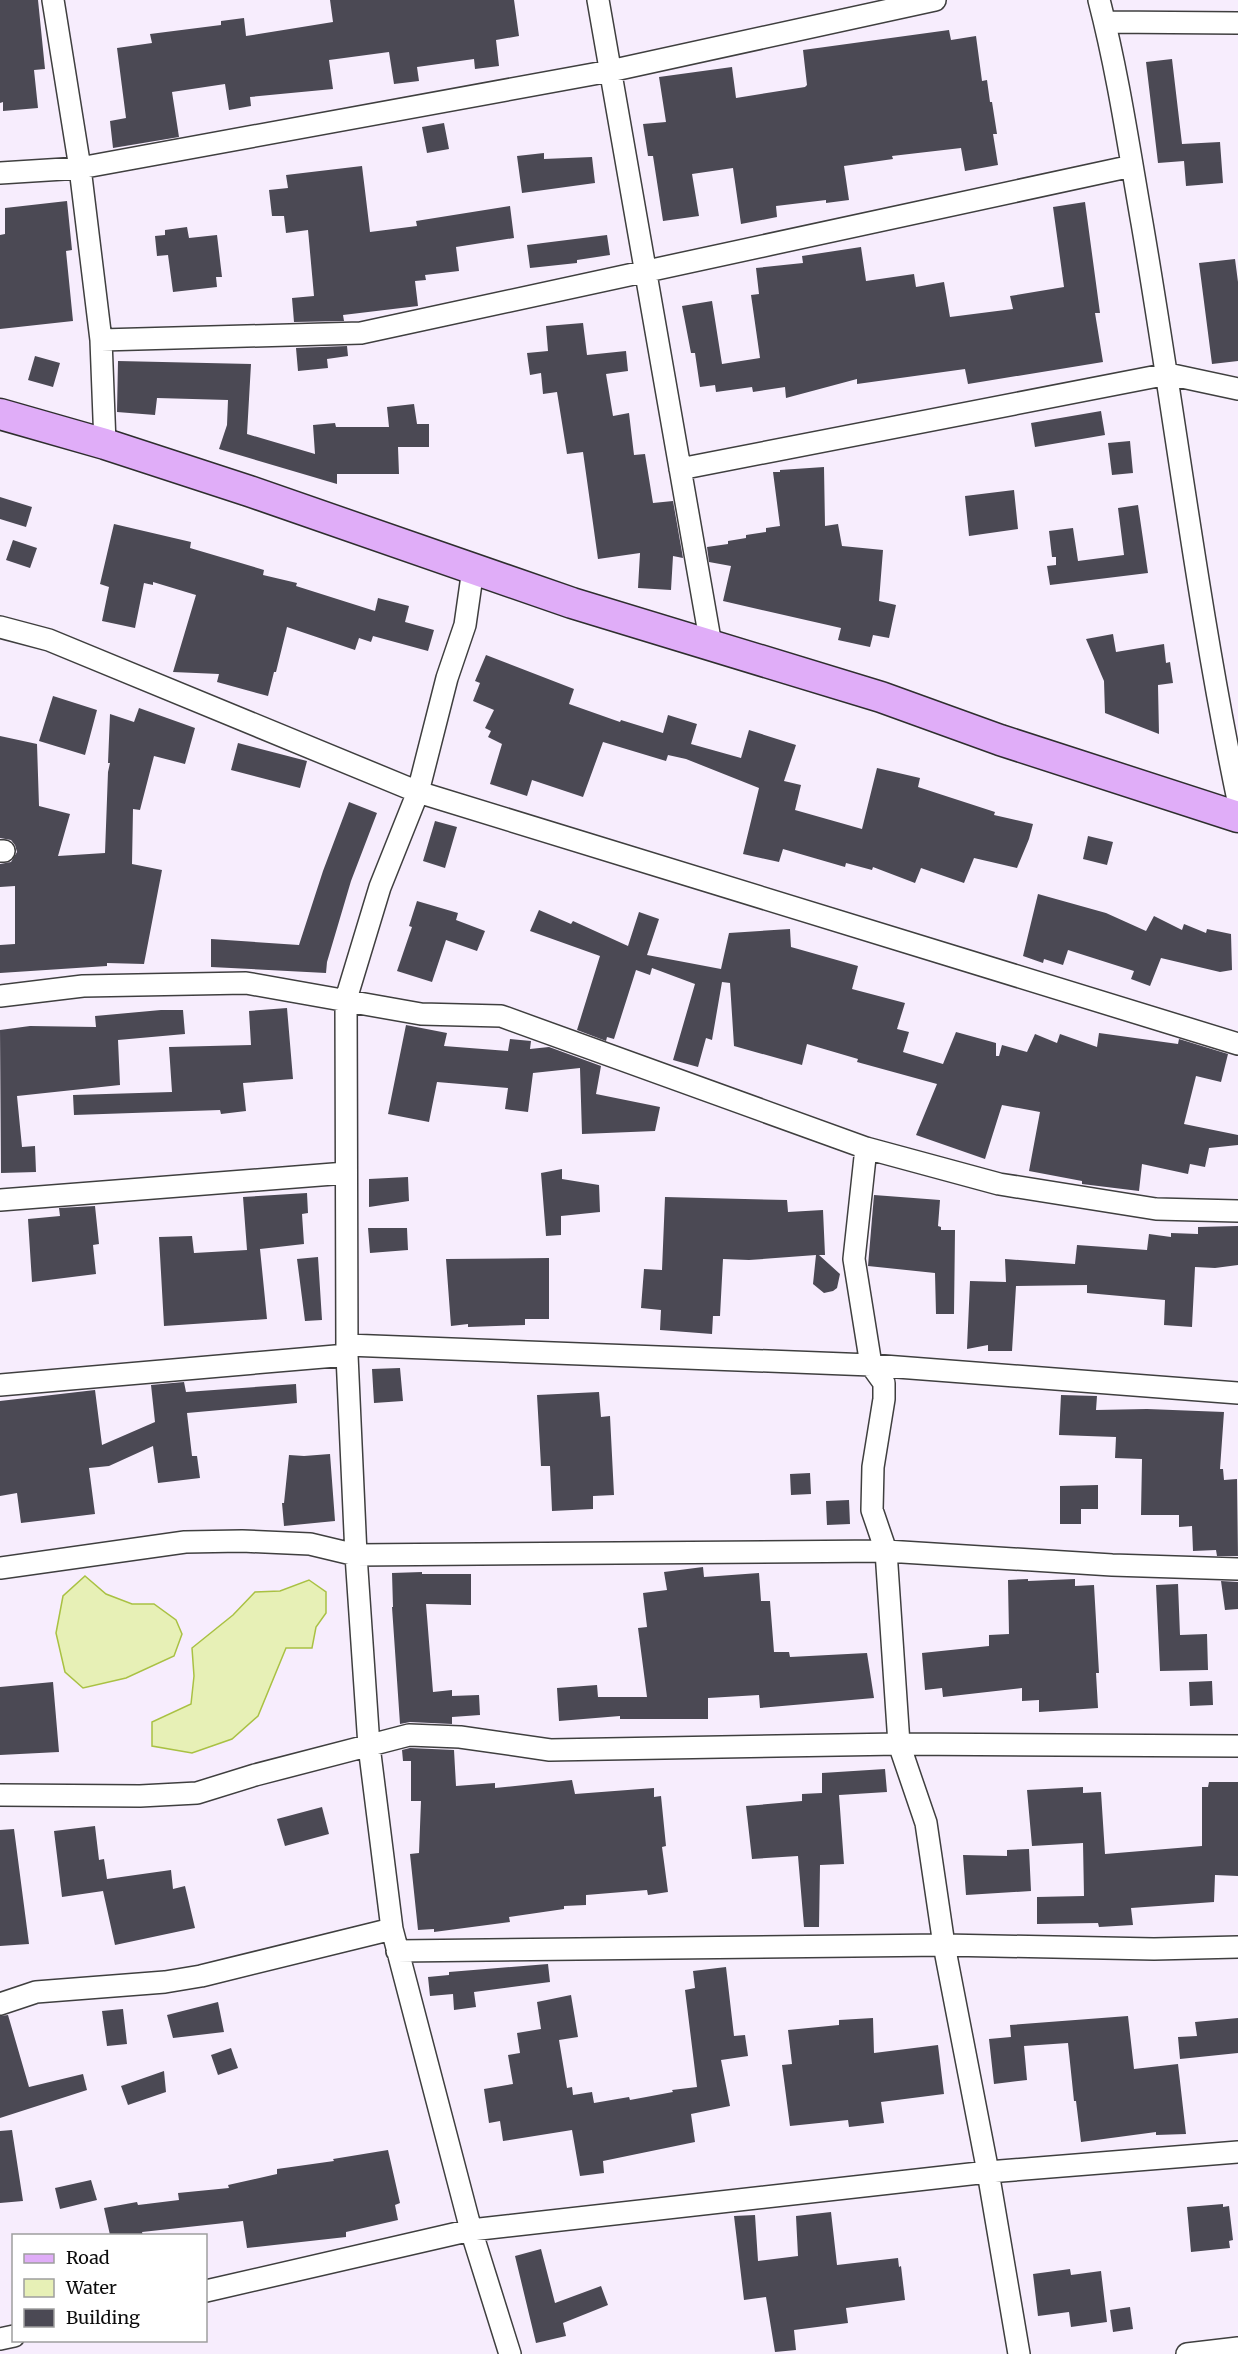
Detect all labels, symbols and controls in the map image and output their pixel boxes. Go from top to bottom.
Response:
legend [12,2234,207,2342]
text: Road [66,2246,110,2269]
text: Water [65,2276,117,2299]
text: Building [66,2306,140,2329]

